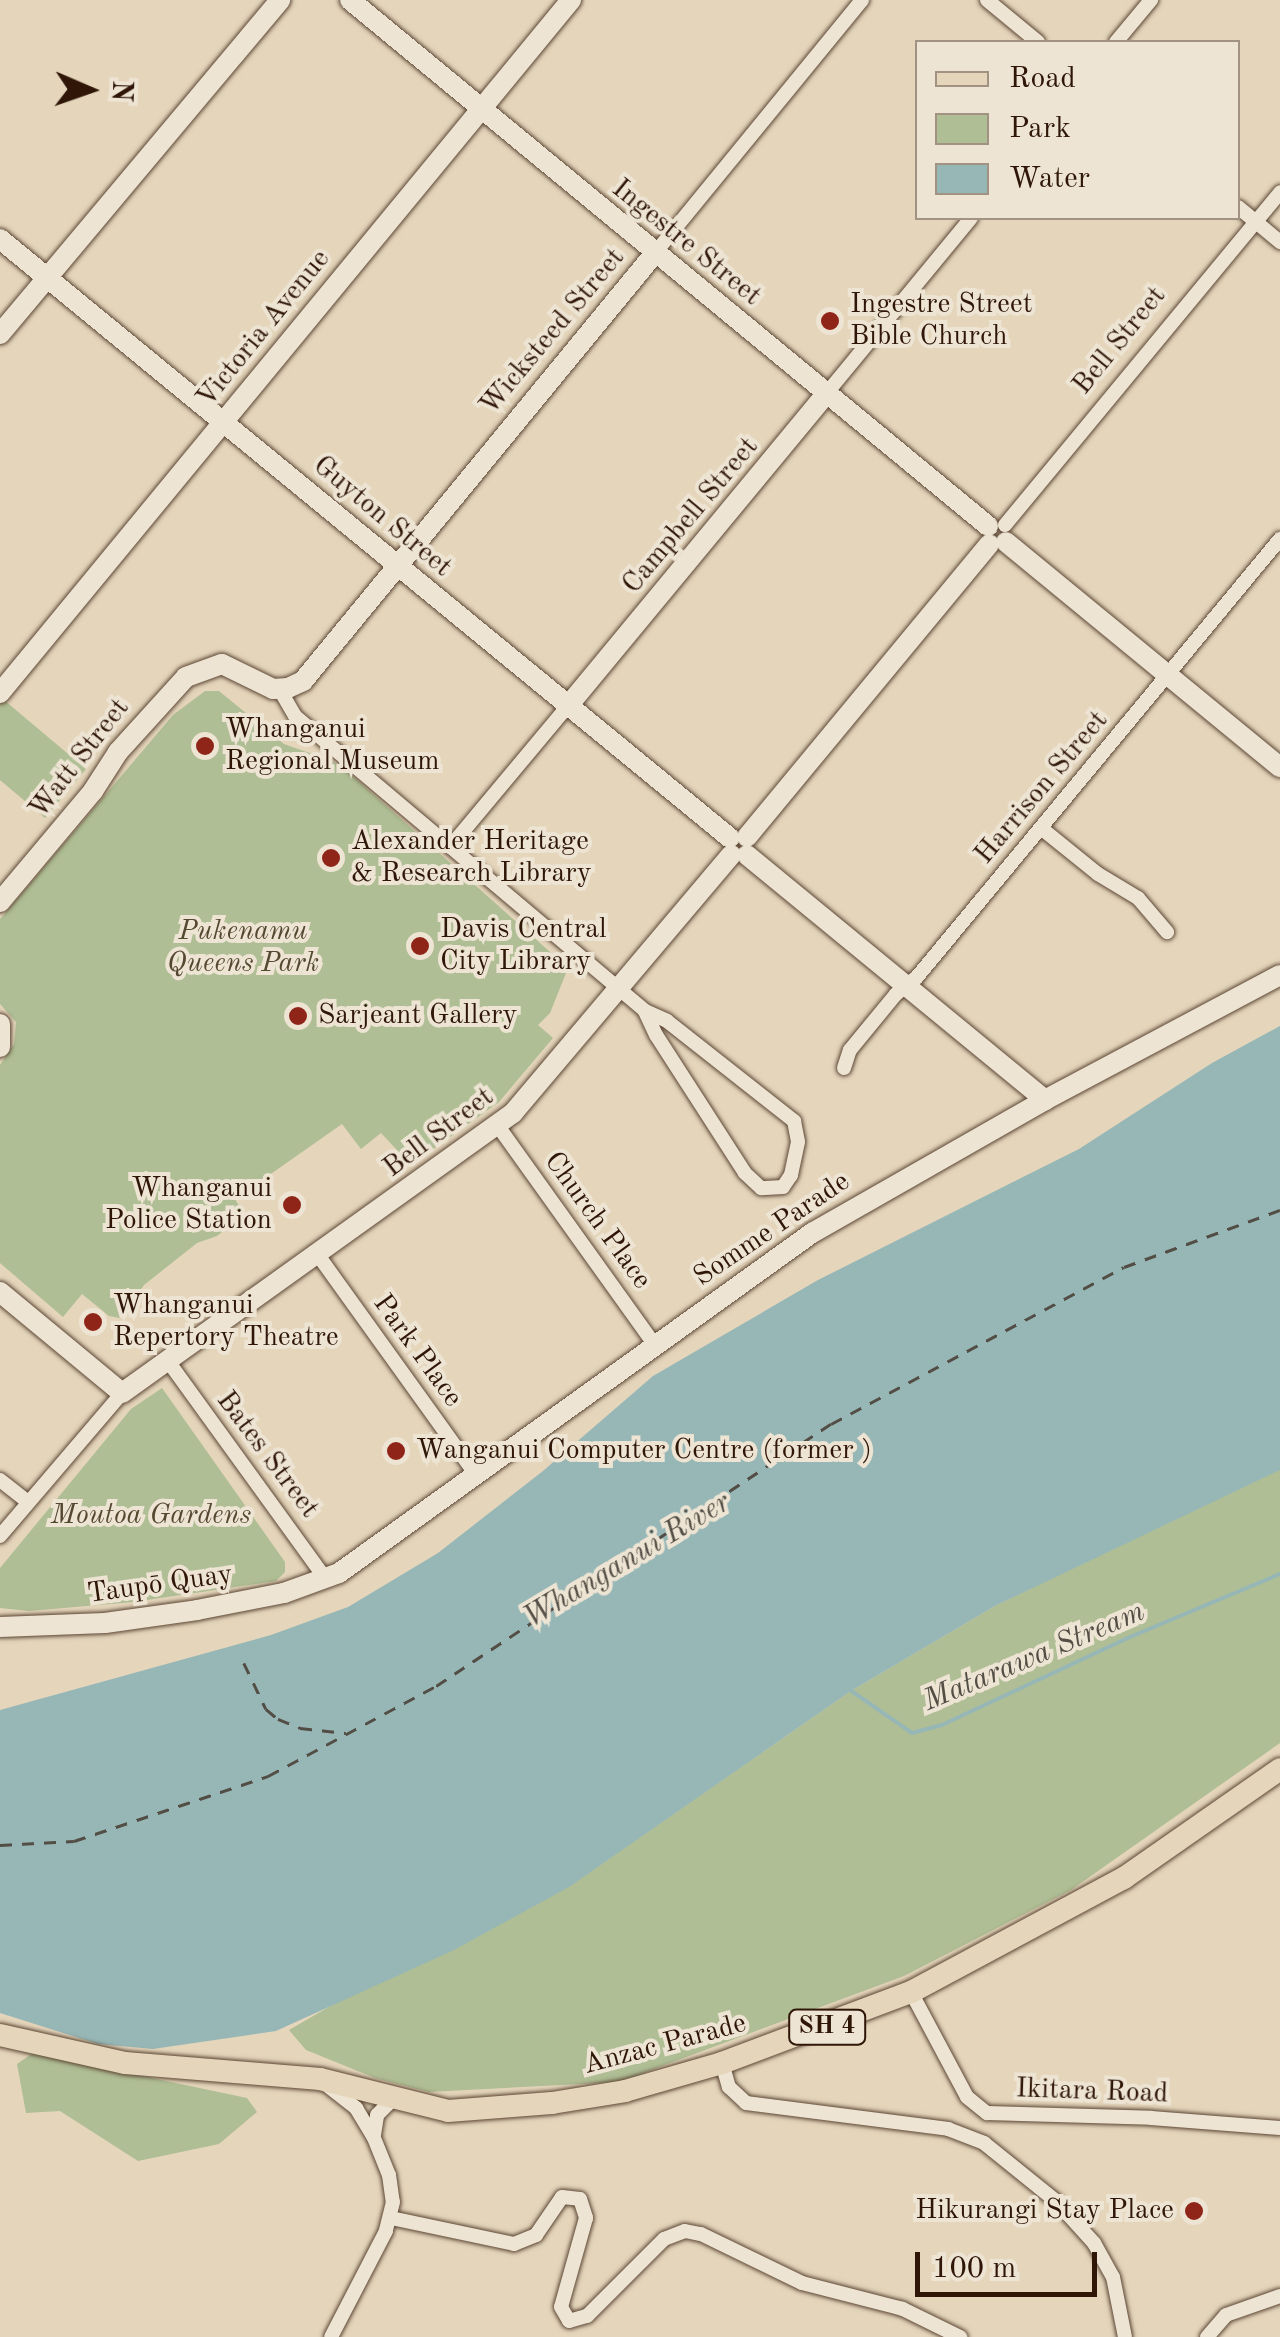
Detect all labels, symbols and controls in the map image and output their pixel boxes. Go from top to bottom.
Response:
north arrow [40,40,140,140]
legend [915,40,1240,220]
text: Road [1009,64,1076,94]
text: N [106,80,134,102]
text: Park [1009,114,1071,144]
text: Water [1009,164,1090,194]
street label: Ingestre Street [605,173,767,313]
street label: Wicksteed Street [473,242,633,422]
street label: Victoria Avenue [190,243,338,415]
street label: Bell Street [1066,280,1174,402]
place label: Ingestre Street Bible Church [850,288,1033,354]
marker: Ingestre Street Bible Church [819,310,841,332]
street label: Campbell Street [616,431,766,601]
street label: Guyton Street [306,449,458,585]
street label: Watt Street [23,692,137,826]
street label: Harrison Street [968,705,1116,871]
place label: Whanganui Regional Museum [225,713,439,779]
marker: Whanganui Regional Museum [194,735,216,757]
place label: Alexander Heritage & Research Library [351,825,592,891]
marker: Alexander Heritage & Research Library [320,847,342,869]
place label: Davis Central City Library [440,913,607,979]
park label: Pukenamu Queens Park [167,915,319,981]
marker: Davis Central City Library [409,935,431,957]
place label: Sarjeant Gallery [318,999,517,1033]
marker: Sarjeant Gallery [287,1005,309,1027]
street label: Bell Street [377,1081,501,1185]
street label: Church Place [536,1146,658,1296]
street label: Somme Parade [688,1165,856,1295]
place label: Whanganui Police Station [105,1172,272,1238]
marker: Whanganui Police Station [281,1194,303,1216]
street label: Park Place [365,1288,469,1414]
place label: Whanganui Repertory Theatre [113,1289,339,1355]
marker: Whanganui Repertory Theatre [82,1311,104,1333]
street label: Bates Street [208,1385,326,1525]
place label: Wanganui Computer Centre (former ) [416,1434,872,1468]
marker: Wanganui Computer Centre (former ) [385,1440,407,1462]
water label: Whanganui River [517,1485,737,1637]
park label: Moutoa Gardens [51,1499,251,1533]
street label: Taupō Quay [85,1558,235,1612]
water label: Matarawa Stream [918,1594,1150,1720]
street label: Anzac Parade [580,2007,750,2083]
road number: SH 4 [787,2007,867,2047]
street label: Ikitara Road [1015,2073,1169,2111]
place label: Hikurangi Stay Place [915,2194,1174,2228]
marker: Hikurangi Stay Place [1183,2200,1205,2222]
scale bar [920,2232,1102,2294]
text: 100 m [932,2254,1016,2284]

